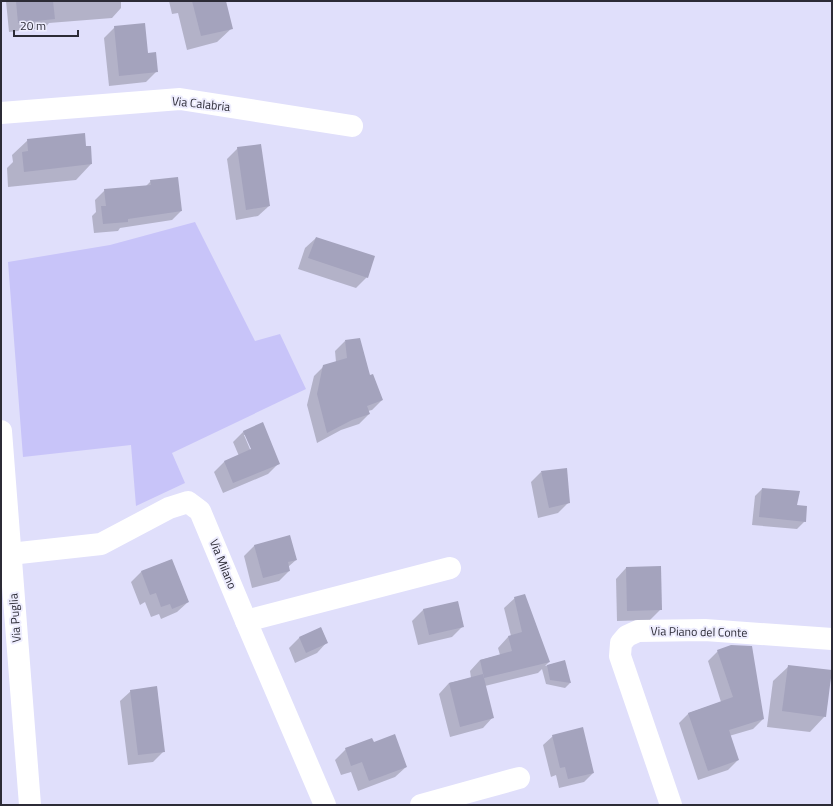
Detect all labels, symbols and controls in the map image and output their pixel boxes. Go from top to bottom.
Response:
scale bar [14,12,78,38]
text: 20 m [20,16,46,35]
street label: Via Calabria [171,91,231,116]
street label: Via Milano [205,536,242,592]
street label: Via Puglia [3,593,26,643]
street label: Via Piano del Conte [651,621,748,642]

